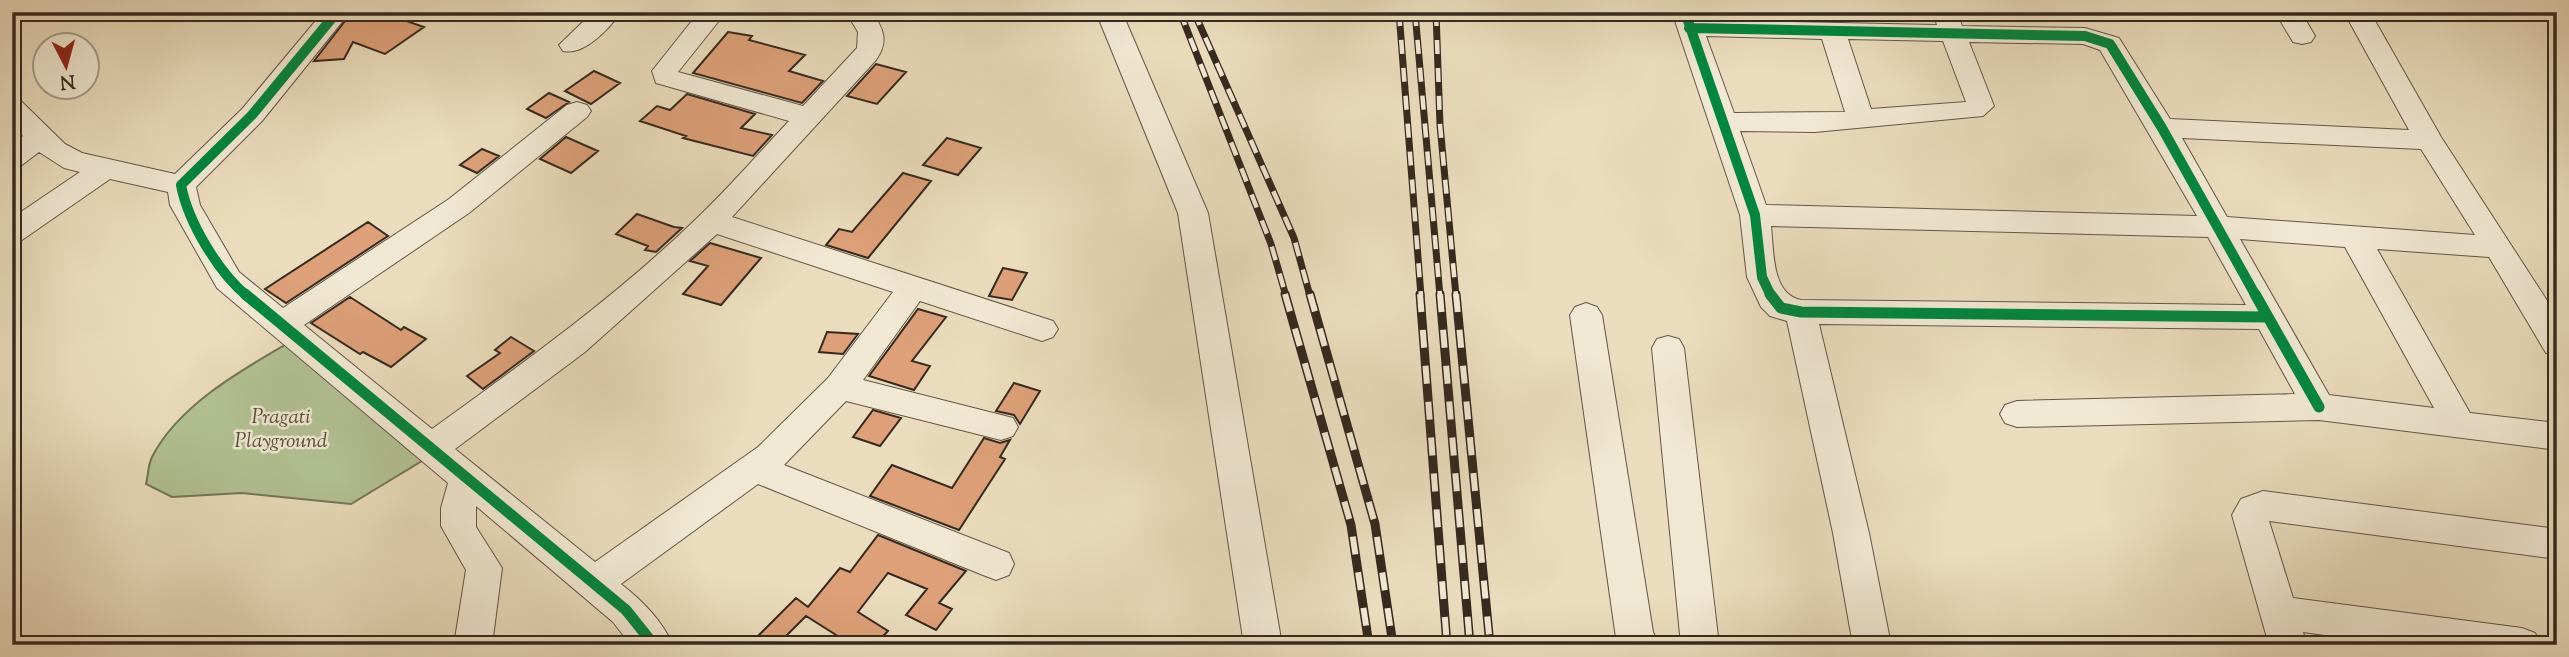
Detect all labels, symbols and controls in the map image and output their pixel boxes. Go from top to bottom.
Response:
north arrow [32,32,102,102]
text: N [59,66,76,95]
park label: Pragati Playground [235,403,328,457]

